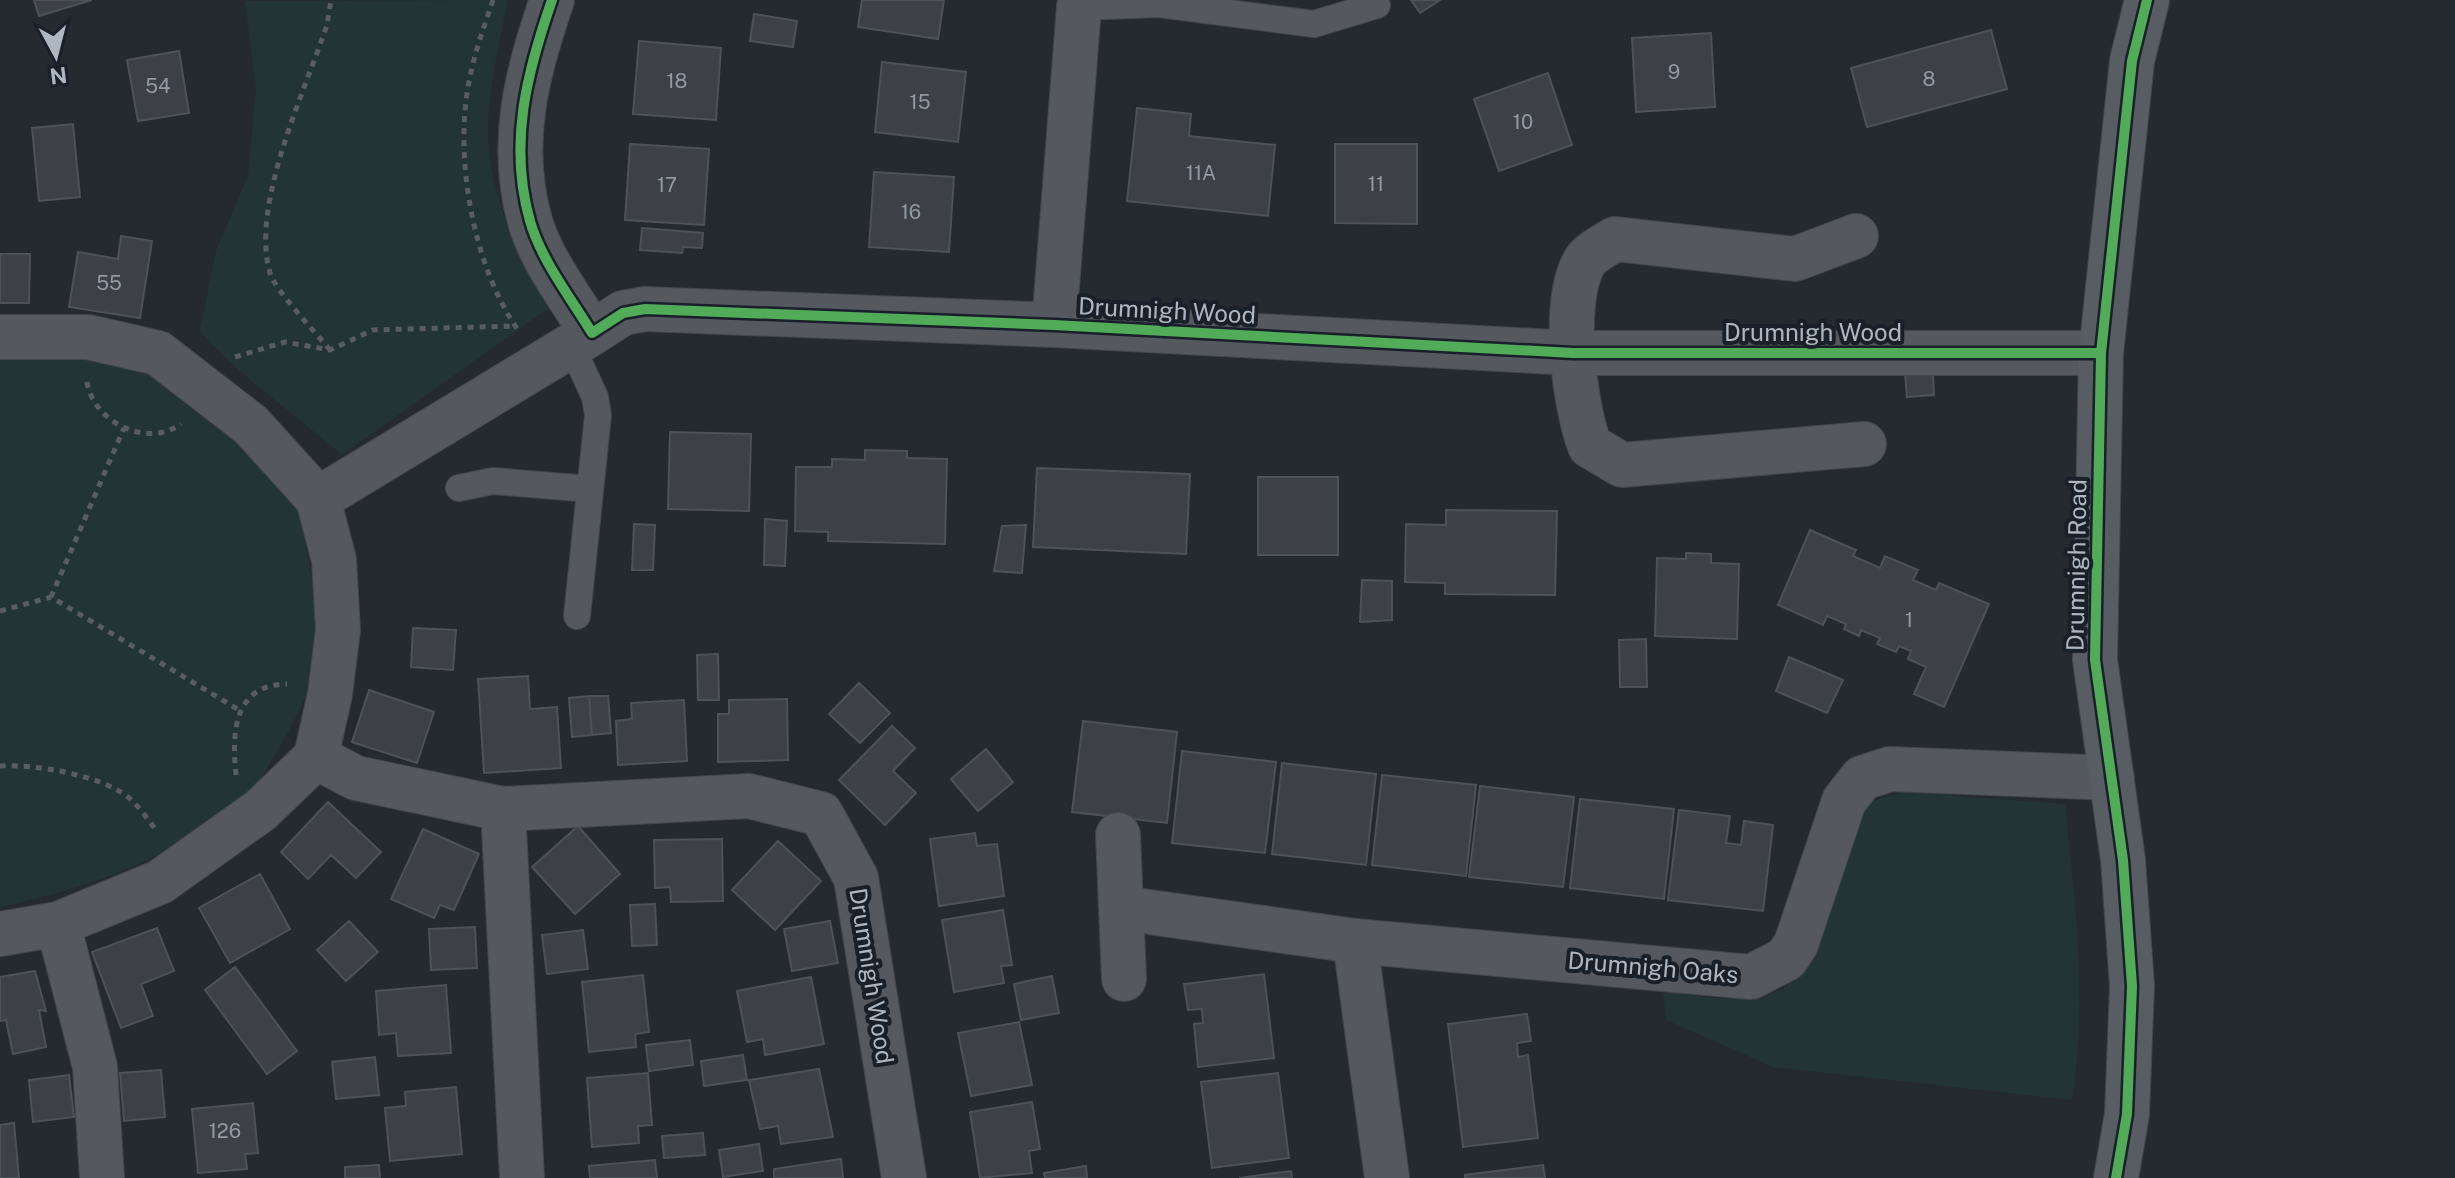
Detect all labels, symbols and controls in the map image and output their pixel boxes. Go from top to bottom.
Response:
north arrow [16,16,96,96]
house number: 9 [1668,60,1680,84]
text: N [48,62,69,90]
house number: 8 [1923,67,1935,91]
house number: 18 [666,69,688,93]
house number: 54 [145,74,171,98]
house number: 15 [910,90,930,114]
house number: 10 [1513,110,1533,134]
house number: 11A [1186,161,1216,185]
house number: 11 [1368,172,1384,196]
house number: 17 [657,173,677,197]
house number: 16 [901,200,921,224]
house number: 55 [96,271,122,295]
street label: Drumnigh Wood [1077,291,1257,329]
street label: Drumnigh Wood [1724,318,1902,346]
street label: Drumnigh Road [2061,479,2091,651]
house number: 1 [1905,608,1913,632]
street label: Drumnigh Wood [844,886,900,1066]
street label: Drumnigh Oaks [1567,946,1740,988]
house number: 126 [209,1119,241,1143]

